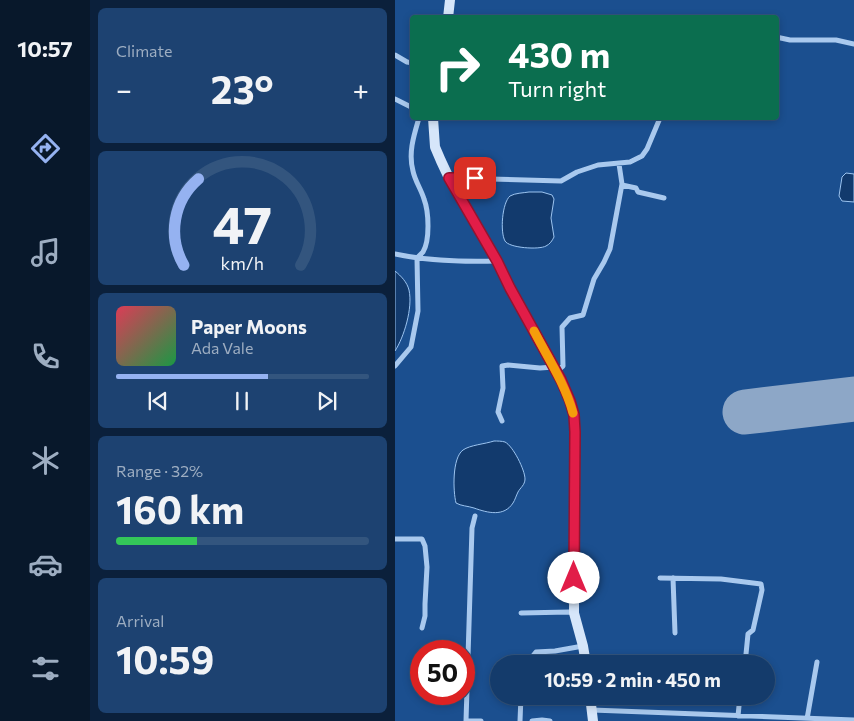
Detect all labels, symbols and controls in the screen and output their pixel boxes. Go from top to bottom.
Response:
text: 430 m [508,32,610,75]
text: 10:57 [17,35,73,62]
icon: right [425,35,490,100]
text: Climate [116,41,172,60]
text: 23° [211,65,274,112]
text: − [116,72,132,106]
text: + [353,72,369,106]
text: Turn right [508,75,606,102]
icon: directions [28,131,63,166]
pin [454,157,496,199]
icon: arrive [461,164,489,192]
text: 47 [213,191,272,255]
icon: music [28,235,63,270]
text: km/h [221,252,264,274]
text: Paper Moons [191,315,307,338]
text: Ada Vale [191,338,253,357]
icon: phone [28,339,63,374]
icon: previous [144,387,172,415]
icon: pause [228,387,256,415]
icon: next [313,387,341,415]
icon: climate [28,443,63,478]
text: Range · 32% [116,461,203,480]
text: 160 km [116,485,244,532]
icon: car [28,547,63,582]
position arrow [547,551,599,603]
text: Arrival [116,611,164,630]
text: 10:59 [116,635,214,682]
speed limit sign: 50 [410,640,475,705]
icon: filters [28,651,63,686]
text: 10:59 · 2 min · 450 m [544,668,721,691]

